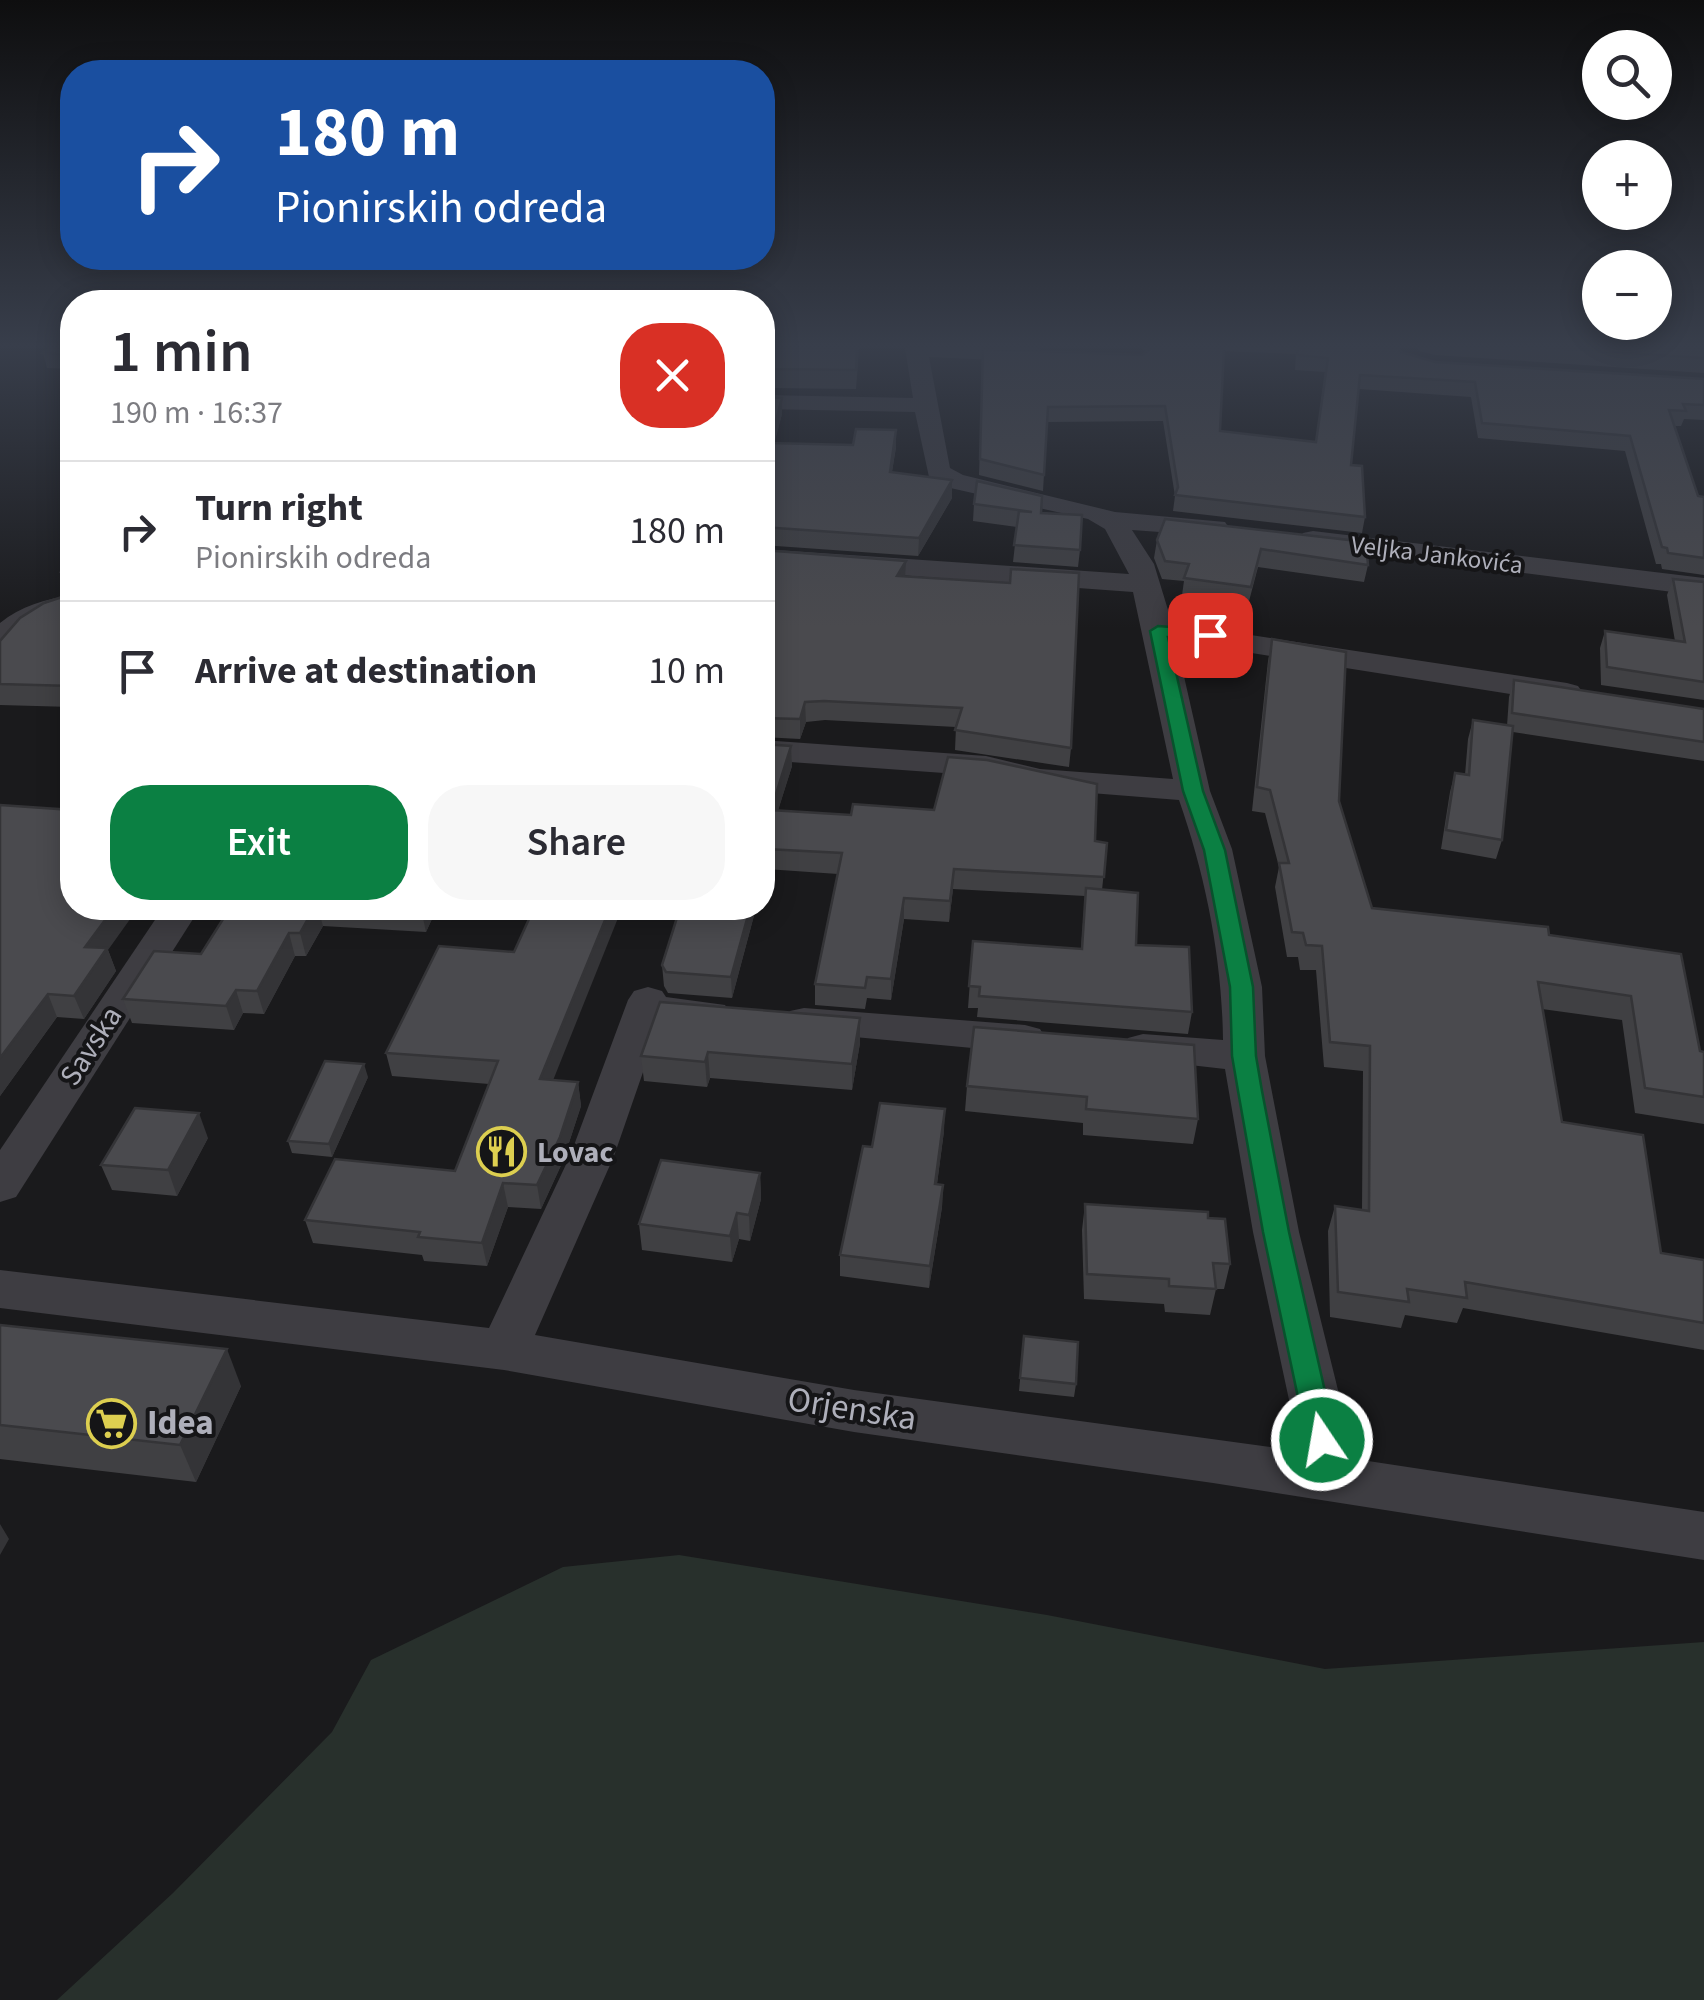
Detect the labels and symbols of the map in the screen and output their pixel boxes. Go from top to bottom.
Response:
street label: Veljka Jankovića [1349,527,1525,583]
pin [1168,593,1253,678]
street label: Savska [49,998,133,1094]
restaurant icon: Lovac [476,1126,528,1178]
place label: Lovac [537,1131,613,1174]
street label: Orjenska [784,1374,920,1444]
position arrow [1270,1388,1374,1492]
supermarket icon: Idea [86,1397,138,1449]
place label: Idea [147,1398,214,1448]

